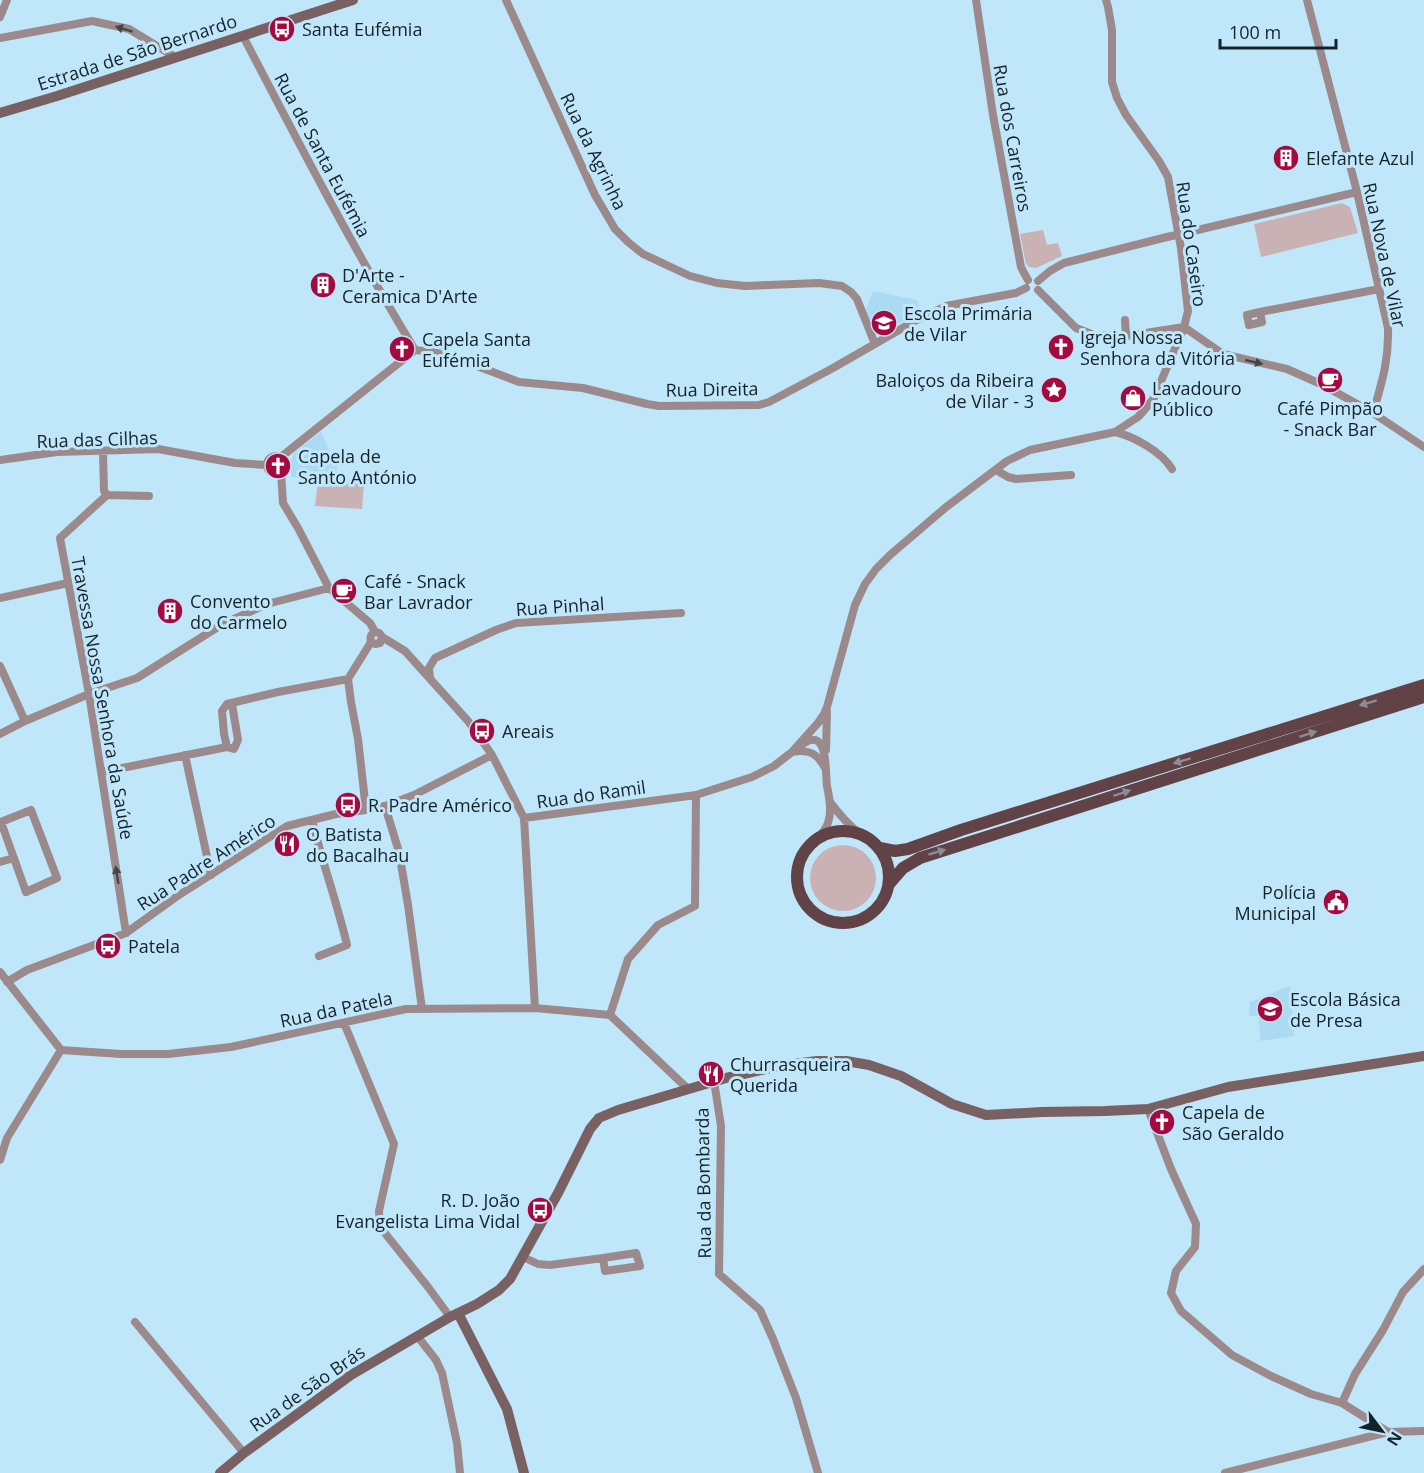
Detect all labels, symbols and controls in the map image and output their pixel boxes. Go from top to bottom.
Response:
street label: Estrada de São Bernardo [34,8,240,96]
scale bar [1220,12,1336,50]
bus stop icon: Santa Eufémia [267,14,297,44]
place label: Santa Eufémia [302,17,422,41]
text: 100 m [1229,20,1281,44]
one-way arrow [115,24,133,33]
street label: Rua dos Carreiros [988,62,1038,214]
street label: Rua de Santa Eufémia [269,69,377,241]
street label: Rua da Agrinha [555,88,633,214]
building icon: Elefante Azul [1271,143,1301,173]
place label: Elefante Azul [1306,146,1414,170]
street label: Rua do Caseiro [1171,180,1213,308]
street label: Rua Nova de Vilar [1358,180,1412,330]
place label: D'Arte - Ceramica D'Arte [342,263,478,308]
building icon: D'Arte - Ceramica D'Arte [308,270,338,300]
place label: Escola Primária de Vilar [904,301,1033,346]
school or university icon: Escola Primária de Vilar [869,308,899,338]
place label: Igreja Nossa Senhora da Vitória [1080,325,1235,370]
place label: Capela Santa Eufémia [422,327,531,372]
church icon: Igreja Nossa Senhora da Vitória [1046,332,1076,362]
church icon: Capela Santa Eufémia [387,334,417,364]
one-way arrow [1245,358,1264,367]
cafe icon: Café Pimpão - Snack Bar [1315,365,1345,395]
place label: Baloiços da Ribeira de Vilar - 3 [875,368,1034,413]
place icon: Baloiços da Ribeira de Vilar - 3 [1039,375,1069,405]
street label: Rua Direita [665,376,759,402]
place label: Lavadouro Público [1152,376,1241,421]
shop icon: Lavadouro Público [1118,383,1148,413]
place label: Café Pimpão - Snack Bar [1277,396,1383,441]
street label: Rua das Cilhas [36,425,158,453]
place label: Capela de Santo António [298,444,417,489]
church icon: Capela de Santo António [263,451,293,481]
street label: Travessa Nossa Senhora da Saúde [66,555,140,841]
place label: Café - Snack Bar Lavrador [364,569,473,614]
cafe icon: Café - Snack Bar Lavrador [329,576,359,606]
place label: Convento do Carmelo [190,589,287,634]
street label: Rua Pinhal [515,591,605,621]
building icon: Convento do Carmelo [155,596,185,626]
one-way arrow [1359,699,1377,708]
bus stop icon: Areais [467,716,497,746]
place label: Areais [502,719,554,743]
one-way arrow [1299,729,1317,738]
one-way arrow [1173,757,1191,766]
street label: Rua do Ramil [535,774,647,814]
one-way arrow [1113,788,1131,798]
bus stop icon: R. Padre Américo [333,790,363,820]
place label: R. Padre Américo [368,793,512,817]
street label: Rua Padre Américo [132,808,280,916]
place label: O Batista do Bacalhau [306,822,409,867]
restaurant icon: O Batista do Bacalhau [272,829,302,859]
one-way arrow [928,847,946,857]
one-way arrow [113,865,122,884]
place label: Polícia Municipal [1234,880,1316,925]
public building icon: Polícia Municipal [1321,887,1351,917]
bus stop icon: Patela [93,931,123,961]
place label: Patela [128,934,180,958]
street label: Rua da Patela [278,985,394,1033]
place label: Escola Básica de Presa [1290,987,1401,1032]
school or university icon: Escola Básica de Presa [1255,994,1285,1024]
place label: Churrasqueira Querida [730,1052,851,1097]
restaurant icon: Churrasqueira Querida [696,1059,726,1089]
place label: Capela de São Geraldo [1182,1100,1284,1145]
street label: Rua da Bombarda [690,1107,716,1259]
church icon: Capela de São Geraldo [1147,1107,1177,1137]
place label: R. D. João Evangelista Lima Vidal [335,1188,520,1233]
bus stop icon: R. D. João Evangelista Lima Vidal [525,1195,555,1225]
street label: Rua de São Brás [245,1339,369,1437]
north arrow [1352,1401,1412,1461]
text: N [1382,1428,1407,1450]

